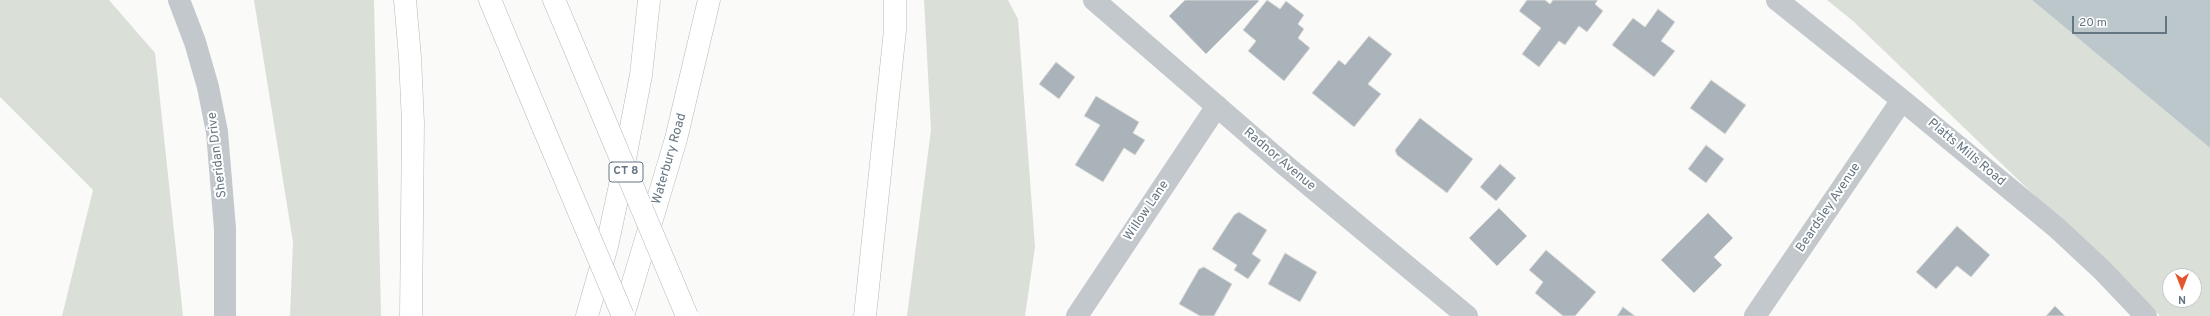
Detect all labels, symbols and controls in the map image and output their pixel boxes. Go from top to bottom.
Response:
scale bar [2074,8,2169,34]
text: 20 m [2079,15,2107,31]
street label: Sheridan Drive [205,111,231,199]
street label: Waterbury Road [650,112,690,206]
street label: Platts Mills Road [1924,116,2008,190]
street label: Radnor Avenue [1240,125,1318,195]
street label: Beardsley Avenue [1793,160,1865,256]
road number: CT 8 [609,162,643,182]
street label: Willow Lane [1121,178,1173,244]
north arrow [2162,268,2202,308]
text: N [2178,292,2186,306]

